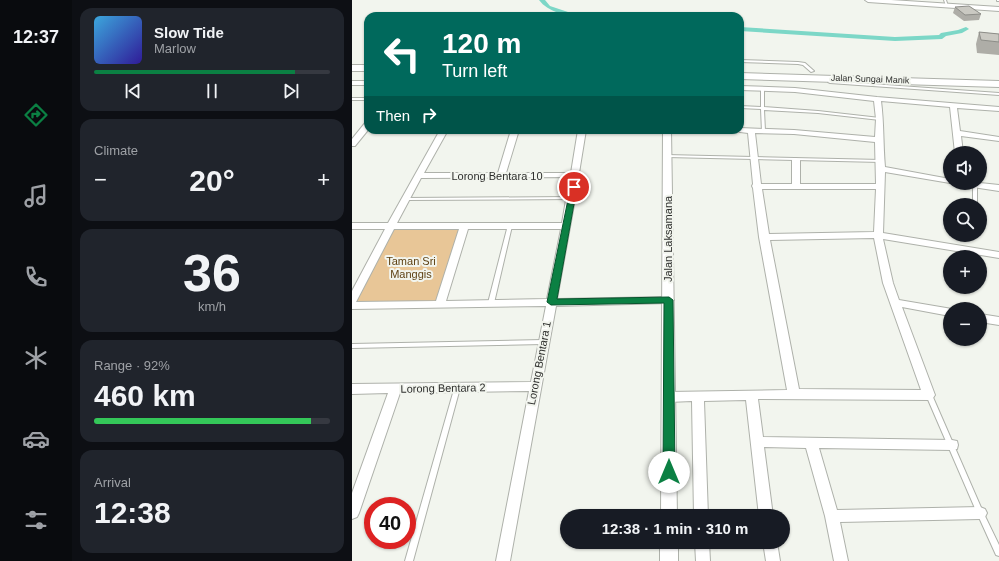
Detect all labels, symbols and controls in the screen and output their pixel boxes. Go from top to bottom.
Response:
text: Slow Tide [154,24,224,41]
text: 12:37 [13,27,59,47]
icon: left [376,28,428,80]
text: 120 m [442,28,521,59]
text: Marlow [154,41,196,56]
text: Turn left [442,61,507,81]
street label: Jalan Sungai Manik [831,73,910,85]
icon: previous [122,80,144,102]
icon: pause [201,80,223,102]
icon: next [280,80,302,102]
icon: directions [22,101,50,129]
icon: right [418,104,440,126]
text: Then [376,107,410,124]
text: Climate [94,143,138,158]
map controls [943,146,987,346]
button: sound [943,146,987,190]
text: 20° [189,164,235,197]
text: − [94,167,107,192]
text: + [317,167,330,192]
street label: Lorong Bentara 10 [451,170,543,182]
pin [557,170,591,204]
icon: arrive [563,176,585,198]
icon: music [22,182,50,210]
street label: Jalan Laksamana [662,195,674,282]
button: search [943,198,987,242]
text: 36 [183,244,241,302]
button: + [943,250,987,294]
park label: Taman Sri Manggis [386,255,436,280]
icon: phone [22,263,50,291]
text: km/h [198,299,226,314]
button: − [943,302,987,346]
street label: Lorong Bentara 1 [525,320,553,406]
icon: climate [22,344,50,372]
text: Range · 92% [94,358,170,373]
text: 460 km [94,379,196,412]
street label: Lorong Bentara 2 [400,381,486,395]
icon: car [22,425,50,453]
position arrow [648,451,690,493]
text: Arrival [94,475,131,490]
text: 12:38 [94,496,171,529]
speed limit sign: 40 [364,497,416,549]
icon: filters [22,506,50,534]
text: 12:38 · 1 min · 310 m [602,520,748,537]

